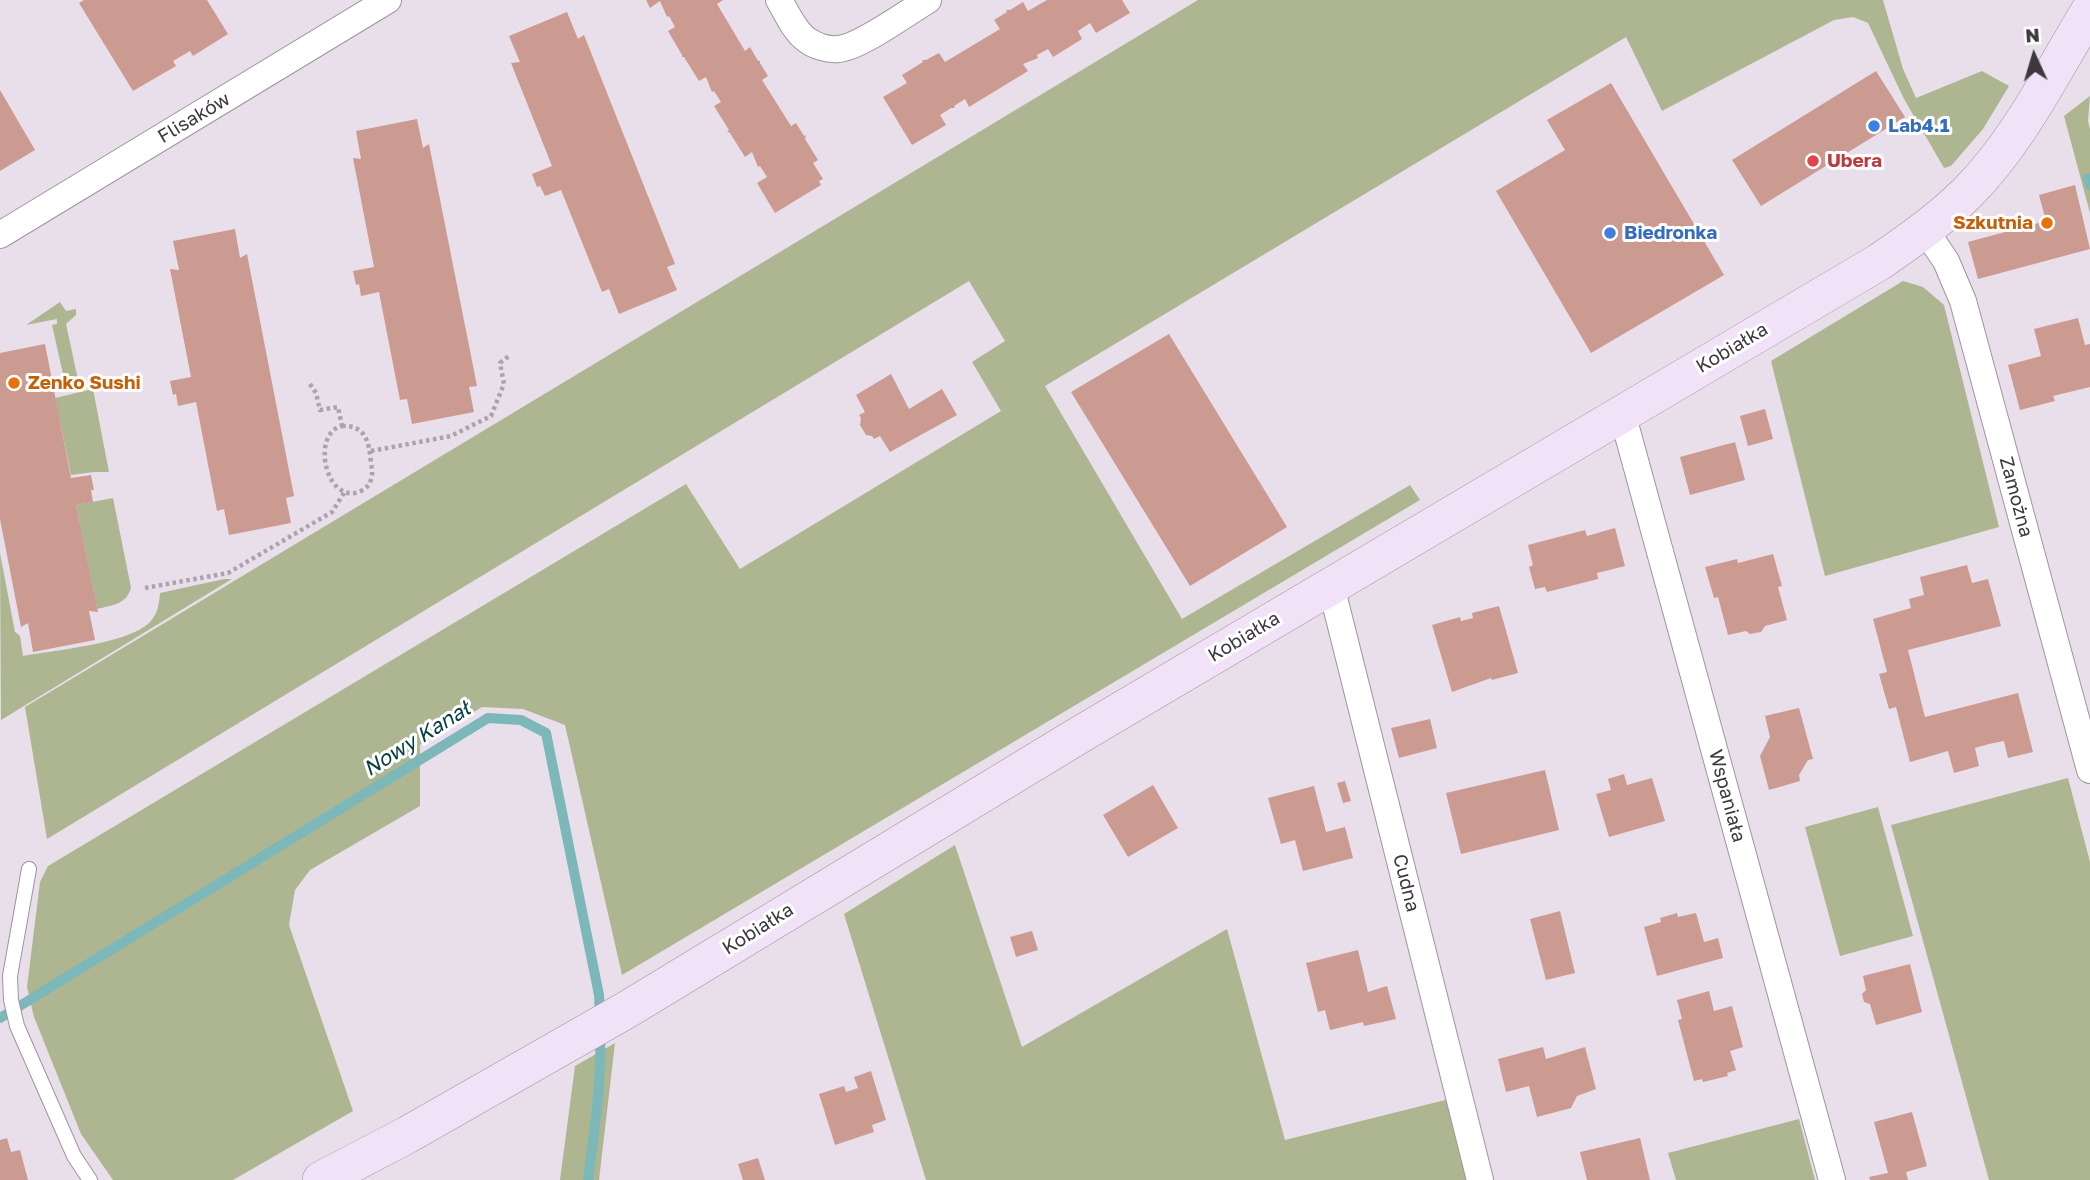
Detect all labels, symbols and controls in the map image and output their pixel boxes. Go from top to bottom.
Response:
north arrow [1999,21,2069,91]
text: N [2024,23,2041,47]
street label: Flisaków [154,88,234,148]
place label: Lab4.1 [1888,115,1949,137]
marker: Lab4.1 [1866,118,1882,134]
place label: Ubera [1827,150,1882,172]
marker: Ubera [1805,153,1821,169]
place label: Szkutnia [1953,212,2033,234]
marker: Szkutnia [2039,215,2055,231]
place label: Biedronka [1624,222,1717,244]
marker: Biedronka [1602,225,1618,241]
street label: Kobiałka [1692,318,1772,378]
place label: Zenko Sushi [28,372,141,394]
marker: Zenko Sushi [6,375,22,391]
street label: Zamożna [1994,454,2038,540]
street label: Kobiałka [1204,607,1284,667]
water label: Nowy Kanał [359,696,475,782]
street label: Wspaniała [1704,747,1750,845]
street label: Cudna [1388,852,1424,914]
street label: Kobiałka [718,898,798,960]

